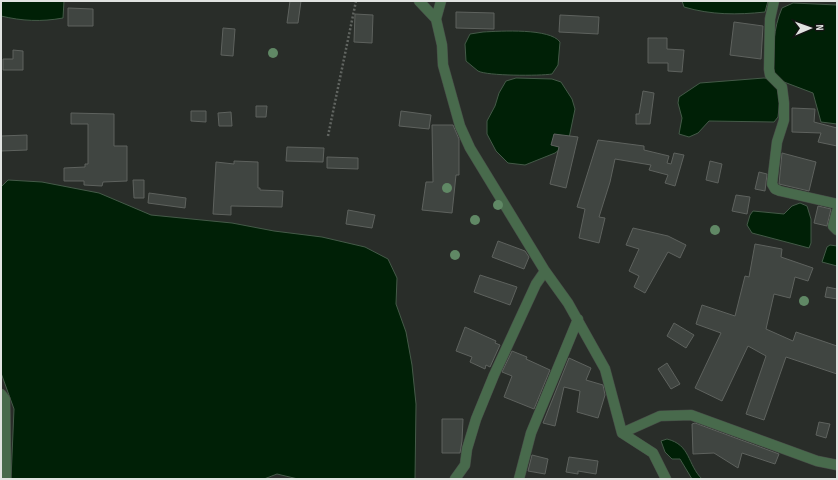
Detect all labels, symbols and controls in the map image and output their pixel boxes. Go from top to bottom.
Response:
north arrow [790,8,830,48]
text: N [813,25,826,31]

